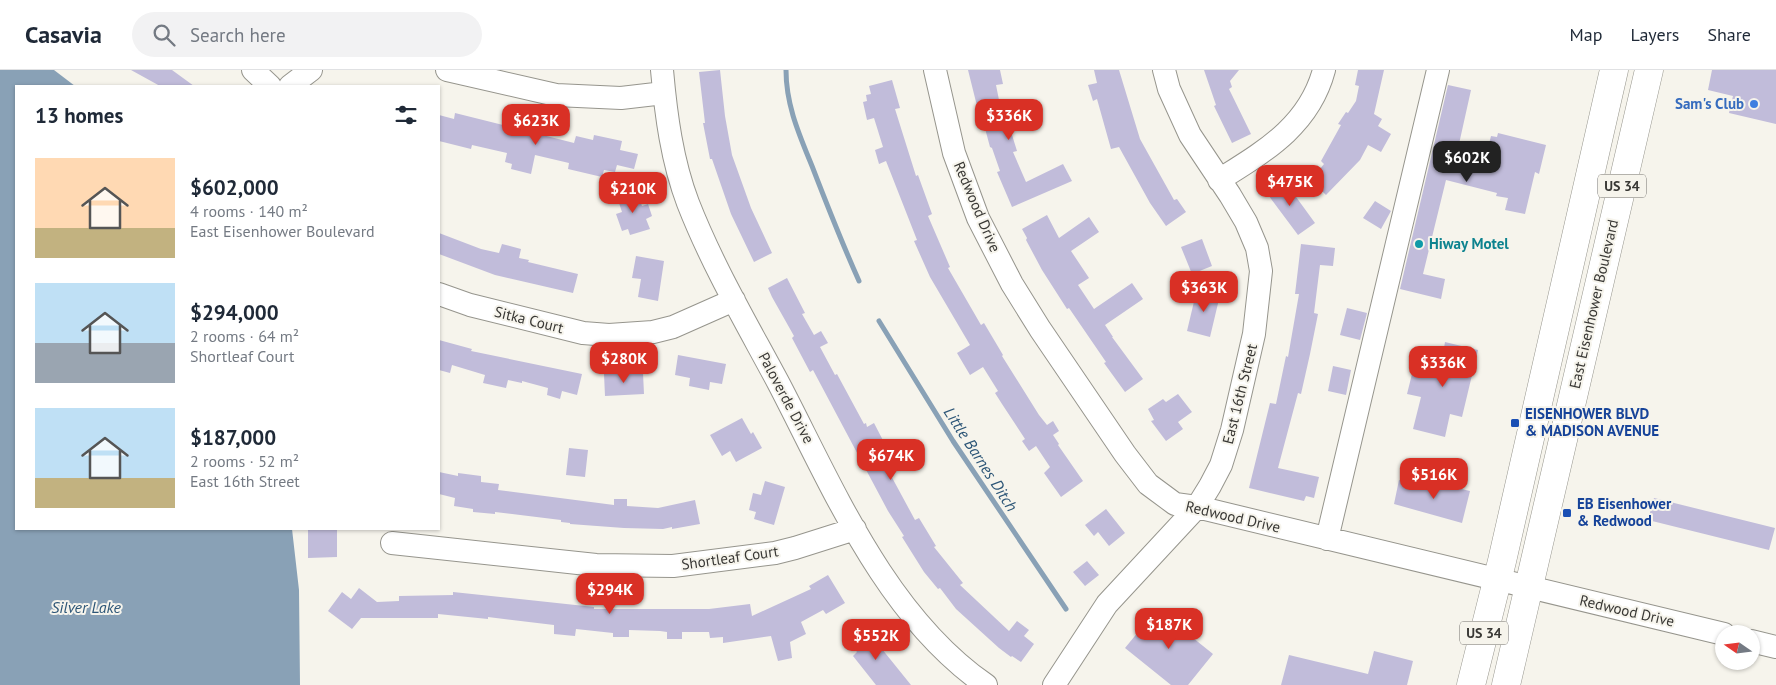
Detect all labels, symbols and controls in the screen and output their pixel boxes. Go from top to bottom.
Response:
search box [132,12,482,57]
text: Casavia [25,19,102,50]
icon: search [150,21,178,49]
text: Search here [190,23,286,47]
text: Map [1570,23,1602,46]
text: Layers [1630,23,1679,46]
text: Share [1707,23,1751,46]
place label: Sam's Club [1675,94,1744,113]
pin: $336K [974,98,1044,141]
marker: Sam's Club [1748,98,1760,110]
icon: filters [392,101,420,129]
text: 13 homes [35,102,123,129]
pin: $623K [501,104,571,146]
text: $336K [986,105,1032,125]
text: $623K [513,110,559,130]
pin: $602K [1432,140,1502,183]
text: $602K [1444,147,1490,167]
street label: Redwood Drive [950,159,1005,255]
pin: $475K [1255,164,1325,207]
text: $475K [1267,171,1313,191]
pin: $210K [598,172,668,214]
text: $602,000 [190,174,279,201]
road number: US 34 [1598,174,1646,198]
icon: home [75,178,135,238]
text: $210K [610,178,656,198]
text: 4 rooms · 140 m² [190,201,308,221]
street label: East Eisenhower Boulevard [1565,217,1622,390]
text: East Eisenhower Boulevard [190,221,375,241]
place label: Hiway Motel [1429,234,1509,253]
marker: Hiway Motel [1413,238,1425,250]
pin: $363K [1169,270,1239,313]
text: $363K [1181,277,1227,297]
text: $294,000 [190,299,279,326]
street label: Sitka Court [493,302,566,337]
icon: home [75,303,135,363]
text: 2 rooms · 64 m² [190,326,299,346]
pin: $280K [589,342,659,384]
street label: East 16th Street [1218,342,1261,446]
text: Shortleaf Court [190,346,294,366]
pin: $336K [1408,346,1478,388]
text: $280K [601,348,647,368]
street label: Paloverde Drive [754,349,818,447]
text: $336K [1420,352,1466,372]
water label: Little Barnes Ditch [940,403,1022,515]
place label: EISENHOWER BLVD & MADISON AVENUE [1525,404,1659,440]
marker: EISENHOWER BLVD & MADISON AVENUE [1509,417,1521,429]
text: $187,000 [190,424,276,451]
icon: home [75,428,135,488]
pin: $674K [856,438,926,481]
text: $674K [868,445,914,465]
text: 2 rooms · 52 m² [190,451,299,471]
pin: $516K [1399,458,1469,500]
text: $516K [1411,464,1457,484]
text: East 16th Street [190,471,300,491]
place label: EB Eisenhower & Redwood [1577,494,1672,530]
street label: Redwood Drive [1184,496,1282,537]
marker: EB Eisenhower & Redwood [1561,507,1573,519]
street label: Shortleaf Court [680,541,780,574]
pin: $294K [575,572,645,615]
text: $294K [587,579,633,599]
street label: Redwood Drive [1578,590,1676,631]
water label: Silver Lake [51,597,121,617]
pin: $187K [1134,608,1204,650]
text: $187K [1146,614,1192,634]
pin: $552K [841,618,911,661]
road number: US 34 [1460,622,1508,644]
text: $552K [853,625,899,645]
north arrow [1715,625,1760,670]
map controls [1715,625,1760,670]

